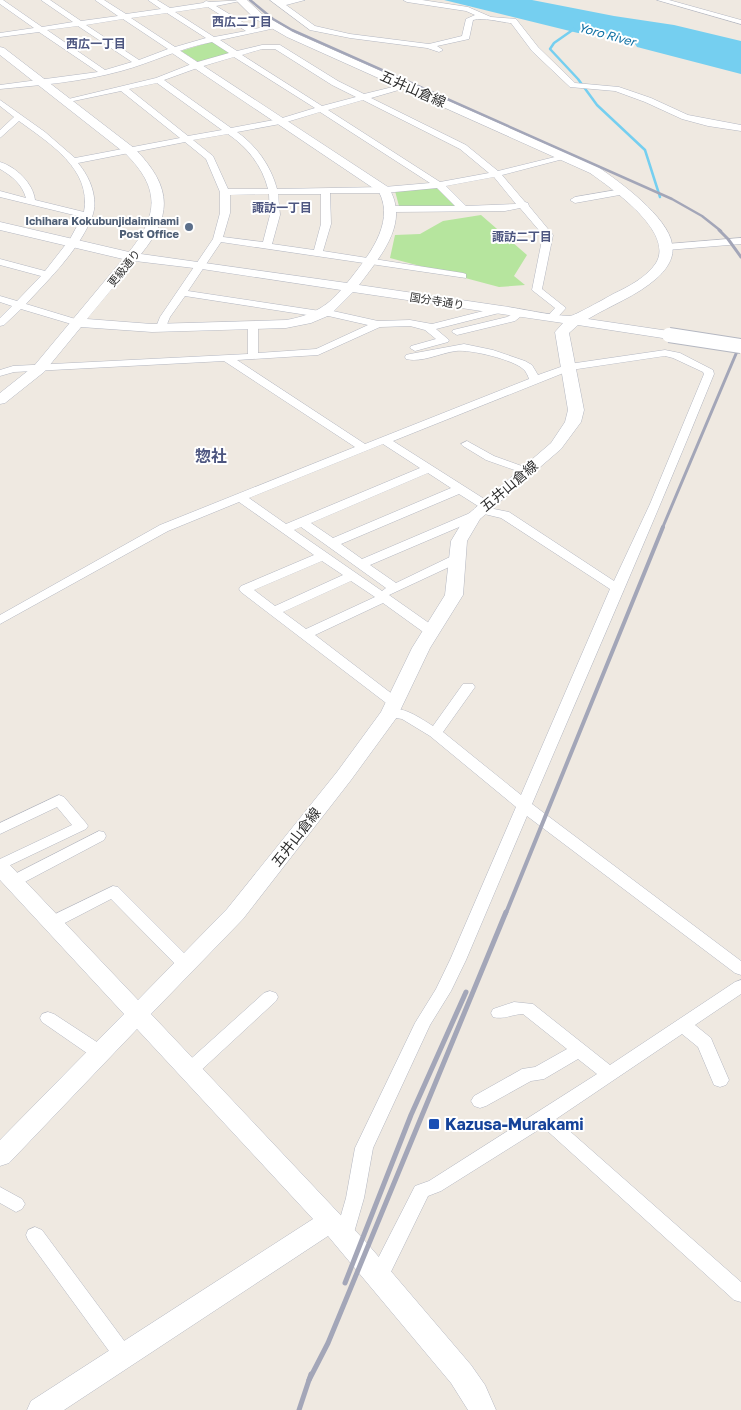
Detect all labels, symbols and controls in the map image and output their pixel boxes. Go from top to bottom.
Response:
district label: 西広二丁目 [212,14,272,29]
water label: Yoro River [577,20,639,50]
district label: 西広一丁目 [66,36,126,51]
street label: 五井山倉線 [378,67,449,111]
district label: 諏訪一丁目 [252,200,312,215]
place label: Ichihara Kokubunjidaiminami Post Office [25,214,180,240]
marker: Ichihara Kokubunjidaiminami Post Office [183,221,195,233]
district label: 諏訪二丁目 [492,229,552,244]
street label: 更級通り [105,246,143,289]
street label: 国分寺通り [409,290,465,311]
district label: 惣社 [195,446,227,466]
street label: 五井山倉線 [476,457,541,515]
street label: 五井山倉線 [267,804,324,870]
place label: Kazusa-Murakami [445,1114,584,1134]
marker: Kazusa-Murakami [427,1117,441,1131]

